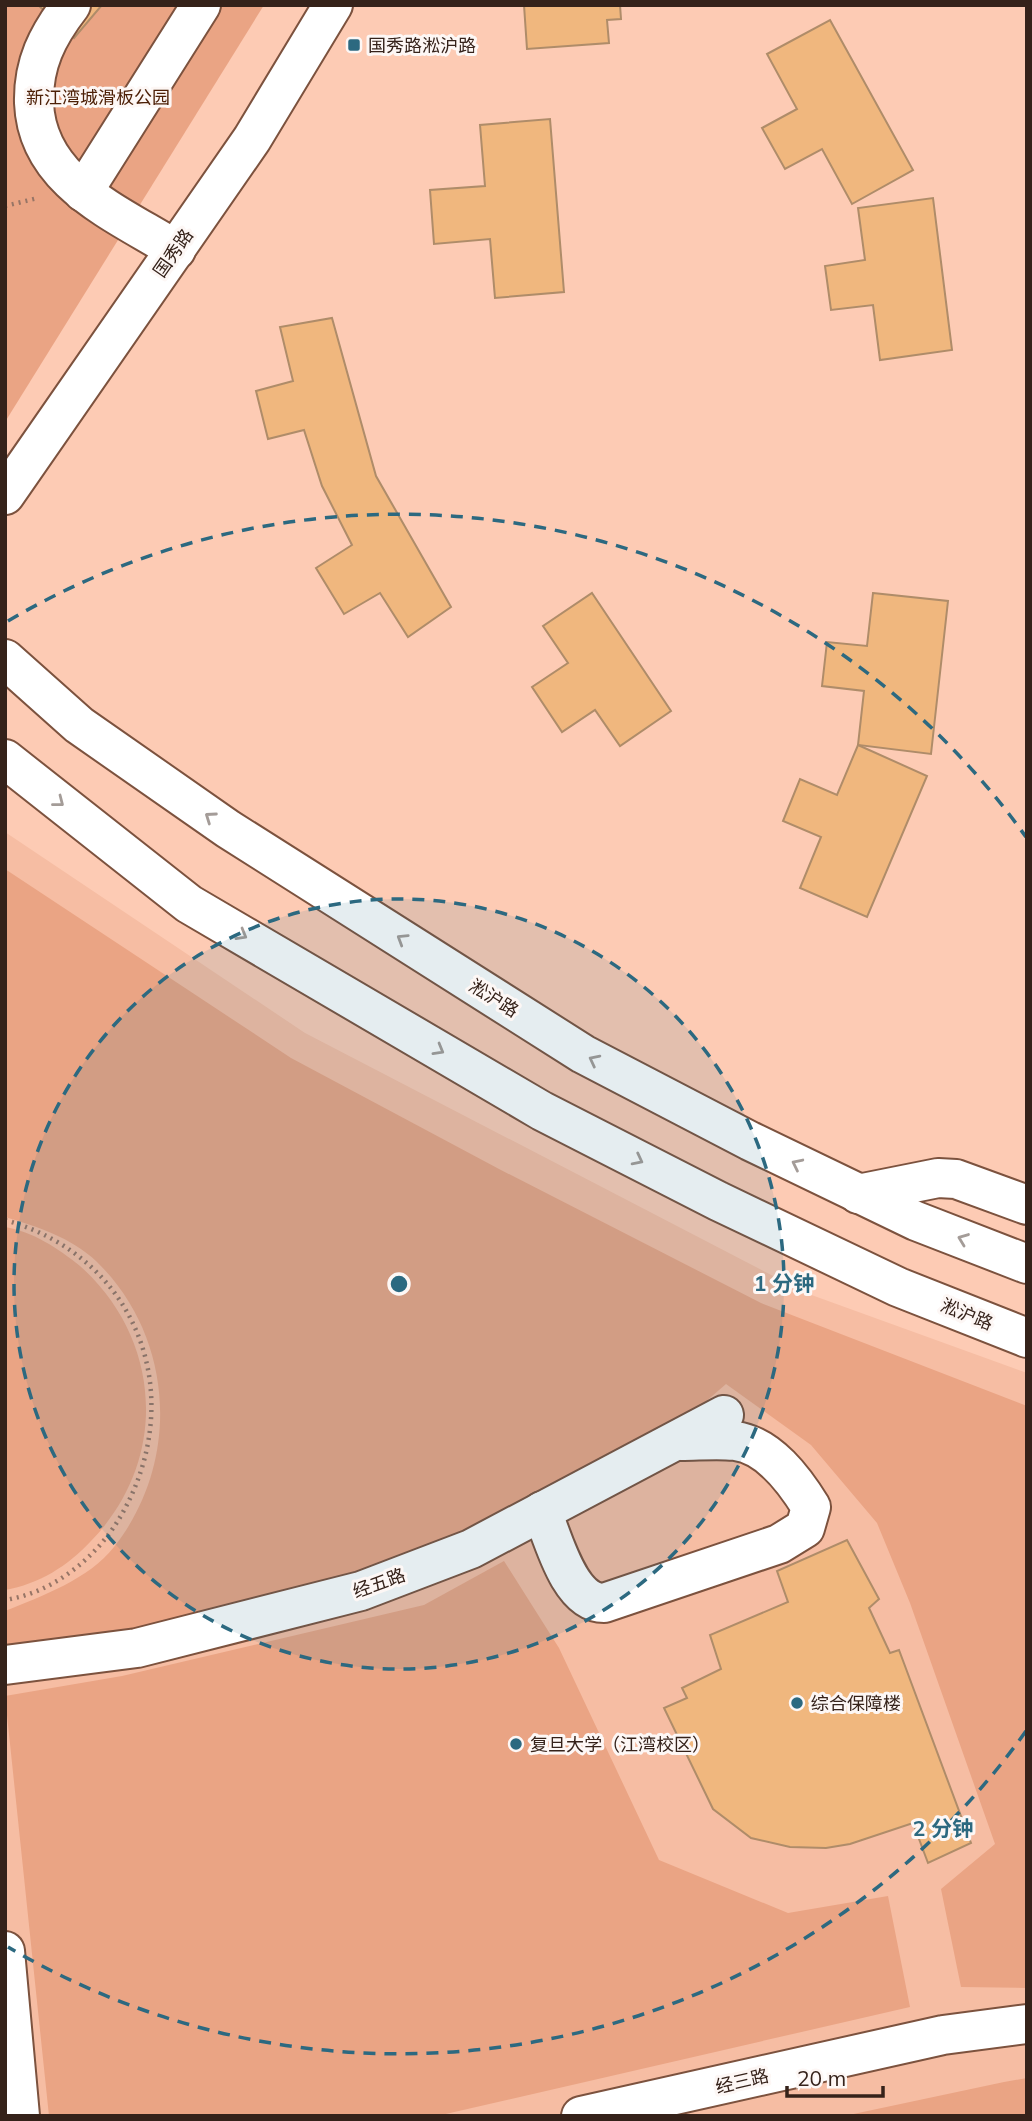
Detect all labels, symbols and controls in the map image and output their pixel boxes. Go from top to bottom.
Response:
place label: 国秀路淞沪路 [368,34,476,57]
marker: 国秀路淞沪路 [346,37,362,53]
park label: 新江湾城滑板公园 [26,86,170,109]
street label: 国秀路 [148,224,198,282]
one-way arrow [51,793,63,806]
one-way arrow [205,813,218,825]
one-way arrow [235,927,248,940]
one-way arrow [396,935,409,948]
street label: 淞沪路 [465,974,523,1022]
one-way arrow [431,1042,444,1055]
one-way arrow [589,1055,601,1069]
one-way arrow [631,1151,643,1165]
one-way arrow [792,1158,804,1172]
one-way arrow [958,1234,970,1248]
text: 1 分钟 [754,1270,814,1296]
centre of rings [387,1272,411,1296]
street label: 淞沪路 [938,1293,996,1335]
street label: 经五路 [350,1563,408,1603]
place label: 综合保障楼 [811,1692,901,1715]
marker: 综合保障楼 [789,1695,805,1711]
place label: 复旦大学（江湾校区） [530,1733,710,1756]
marker: 复旦大学（江湾校区） [508,1736,524,1752]
text: 2 分钟 [913,1815,973,1841]
scale bar [787,2054,883,2098]
street label: 经三路 [713,2064,771,2098]
text: 20 m [797,2065,846,2091]

